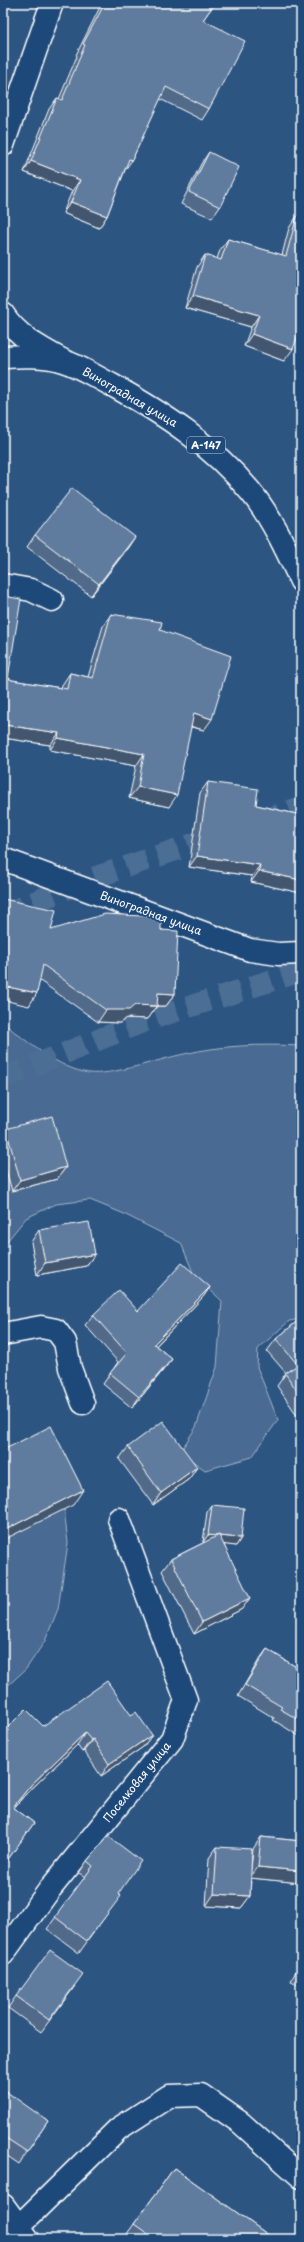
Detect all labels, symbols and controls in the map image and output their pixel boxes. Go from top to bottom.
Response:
street label: Виноградная улица [80,362,181,431]
road number: А-147 [187,437,225,453]
street label: Виноградная улица [98,886,204,939]
street label: Поселковая улица [99,1738,175,1826]

